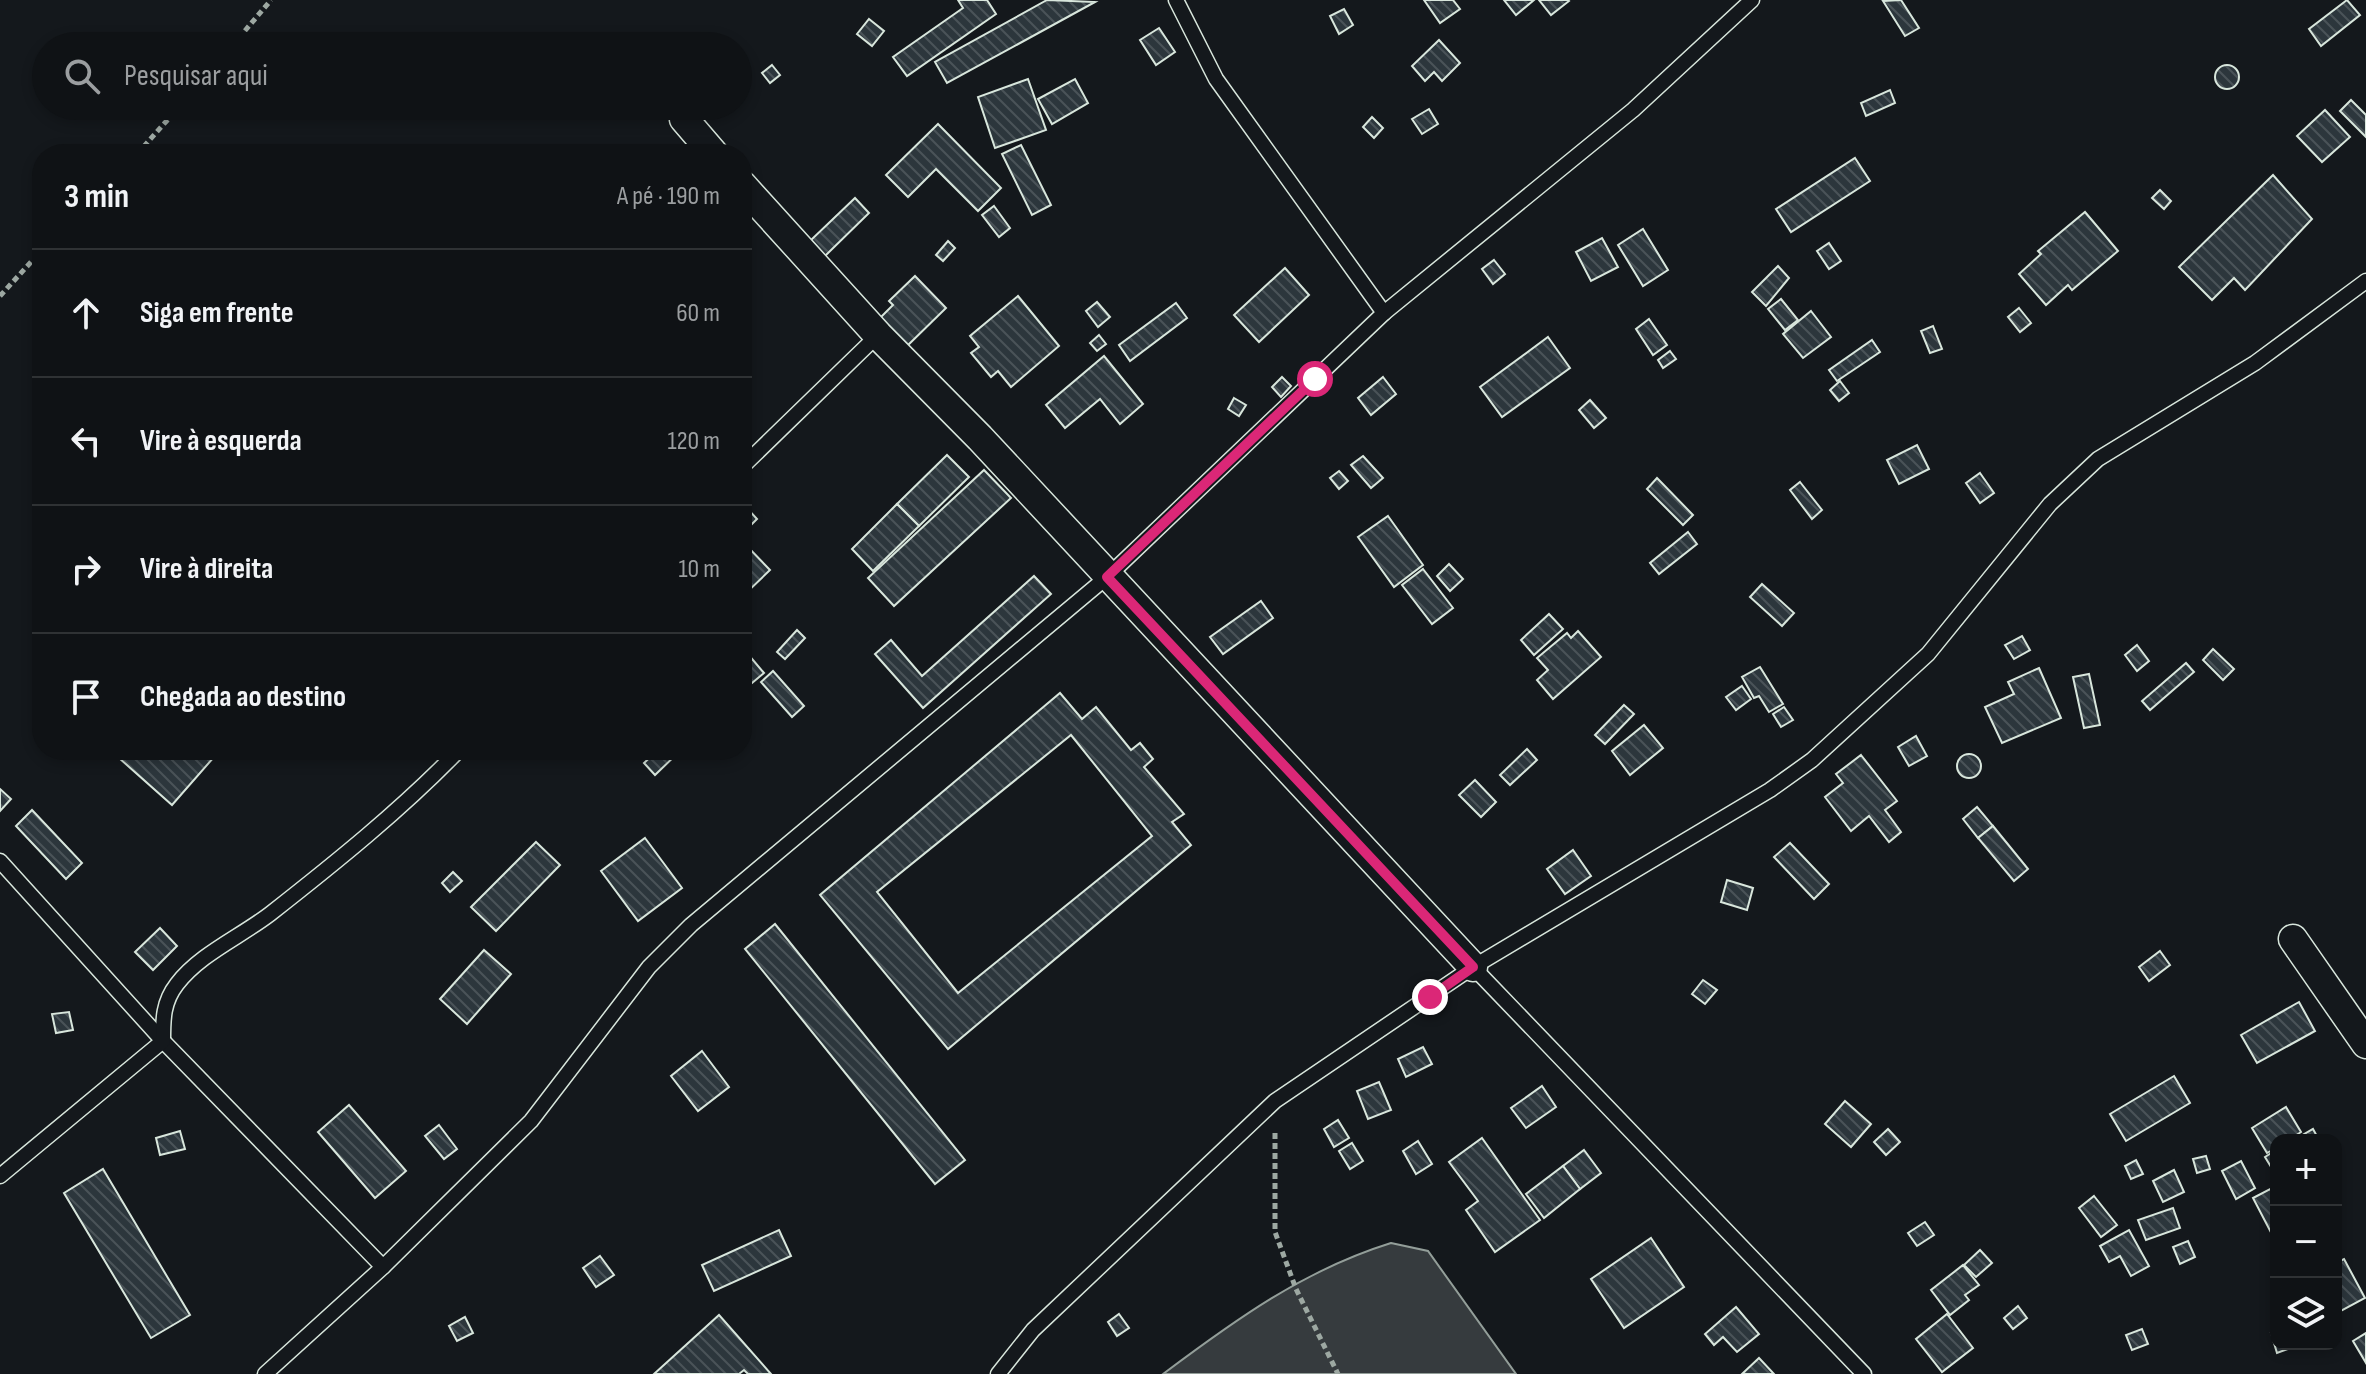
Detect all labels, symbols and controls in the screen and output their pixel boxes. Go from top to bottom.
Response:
search box [32,32,752,120]
icon: search [60,54,104,98]
text: Pesquisar aqui [124,58,268,94]
text: 3 min [64,176,129,217]
text: A pé · 190 m [617,181,720,212]
icon: ahead [64,291,108,335]
text: Siga em frente [140,295,293,331]
text: 60 m [676,298,720,329]
route start [1297,361,1333,397]
icon: left [64,419,108,463]
text: Vire à esquerda [140,423,302,459]
text: 120 m [667,426,720,457]
icon: right [64,547,108,591]
text: Vire à direita [140,551,273,587]
text: 10 m [678,554,720,585]
icon: arrive [64,675,108,719]
text: Chegada ao destino [140,679,346,715]
route end [1412,979,1448,1015]
map controls [2270,1134,2342,1350]
button: + [2270,1134,2342,1206]
button: − [2270,1206,2342,1278]
button: layers [2270,1278,2342,1350]

